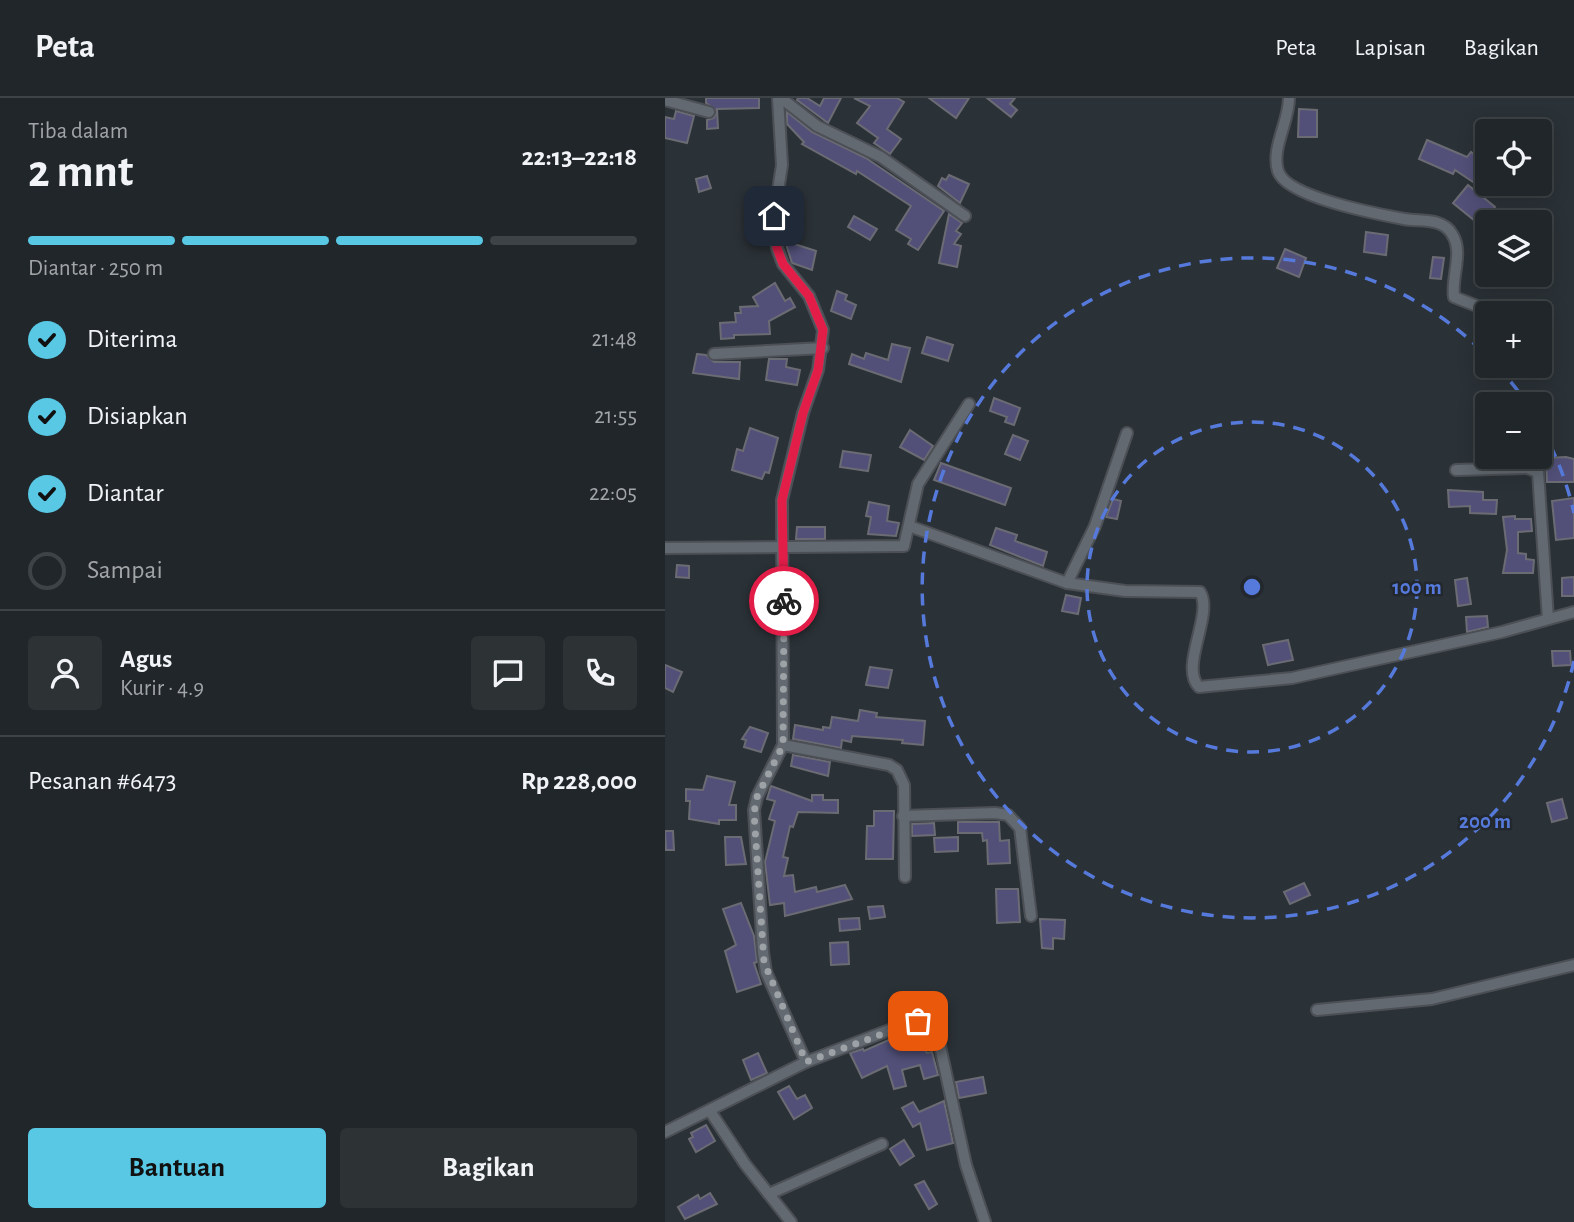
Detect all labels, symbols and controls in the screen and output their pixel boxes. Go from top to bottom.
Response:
text: Peta [35,31,95,64]
text: Peta [1275,36,1317,60]
text: Lapisan [1355,36,1426,60]
text: Bagikan [1464,36,1539,60]
map controls [1475,119,1552,469]
button: locate [1475,119,1552,196]
text: Tiba dalam [28,120,128,143]
text: 22:13–22:18 [521,144,637,170]
text: 2 mnt [28,149,133,195]
pin [744,186,804,246]
icon: home [755,197,793,235]
button: layers [1475,210,1552,287]
text: Diantar · 250 m [28,257,163,280]
button: + [1475,301,1552,378]
icon: check [28,321,66,359]
text: Diterima [87,326,178,352]
text: 21:48 [591,328,637,351]
button: − [1475,392,1552,469]
icon: check [28,398,66,436]
text: Disiapkan [87,403,188,429]
text: 21:55 [594,405,637,428]
icon: check [28,475,66,513]
text: Diantar [87,480,164,506]
text: 22:05 [589,482,637,505]
text: Sampai [87,557,163,583]
courier [749,566,819,636]
centre of rings [1240,575,1264,599]
text: 100 m [1392,577,1442,598]
icon: bike [765,582,803,620]
button: person [28,636,102,710]
button: chat [471,636,545,710]
button: phone [563,636,637,710]
text: Agus [120,646,172,672]
text: Kurir · 4.9 [120,677,204,700]
text: Pesanan #6473 [28,768,176,794]
text: Rp 228,000 [521,768,637,794]
text: 200 m [1459,811,1511,832]
pin [888,991,948,1051]
icon: bag [899,1002,937,1040]
button: Bantuan [28,1128,326,1208]
button: Bagikan [340,1128,637,1208]

